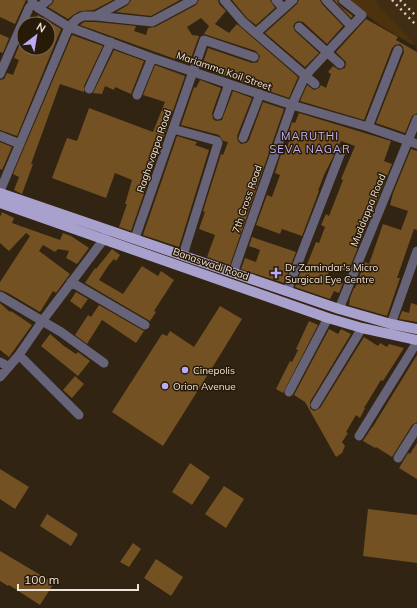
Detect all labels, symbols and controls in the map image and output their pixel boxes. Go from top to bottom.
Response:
north arrow [16,16,56,56]
text: N [34,19,48,36]
street label: Mariamma Koil Street [175,49,274,94]
street label: Raghavappa Road [134,108,174,194]
district label: MARUTHI SEVA NAGAR [269,129,351,156]
street label: 7th Cross Road [229,163,265,235]
street label: Muddappa Road [347,172,389,248]
street label: Banaswadi Road [171,245,251,283]
place label: Dr Zamindar's Micro Surgical Eye Centre [285,261,378,286]
marker: Dr Zamindar's Micro Surgical Eye Centre [270,267,282,279]
place label: Cinepolis [193,364,235,377]
marker: Cinepolis [180,365,190,375]
place label: Orion Avenue [173,380,236,393]
marker: Orion Avenue [160,381,170,391]
scale bar [18,566,138,592]
text: 100 m [24,572,59,587]

